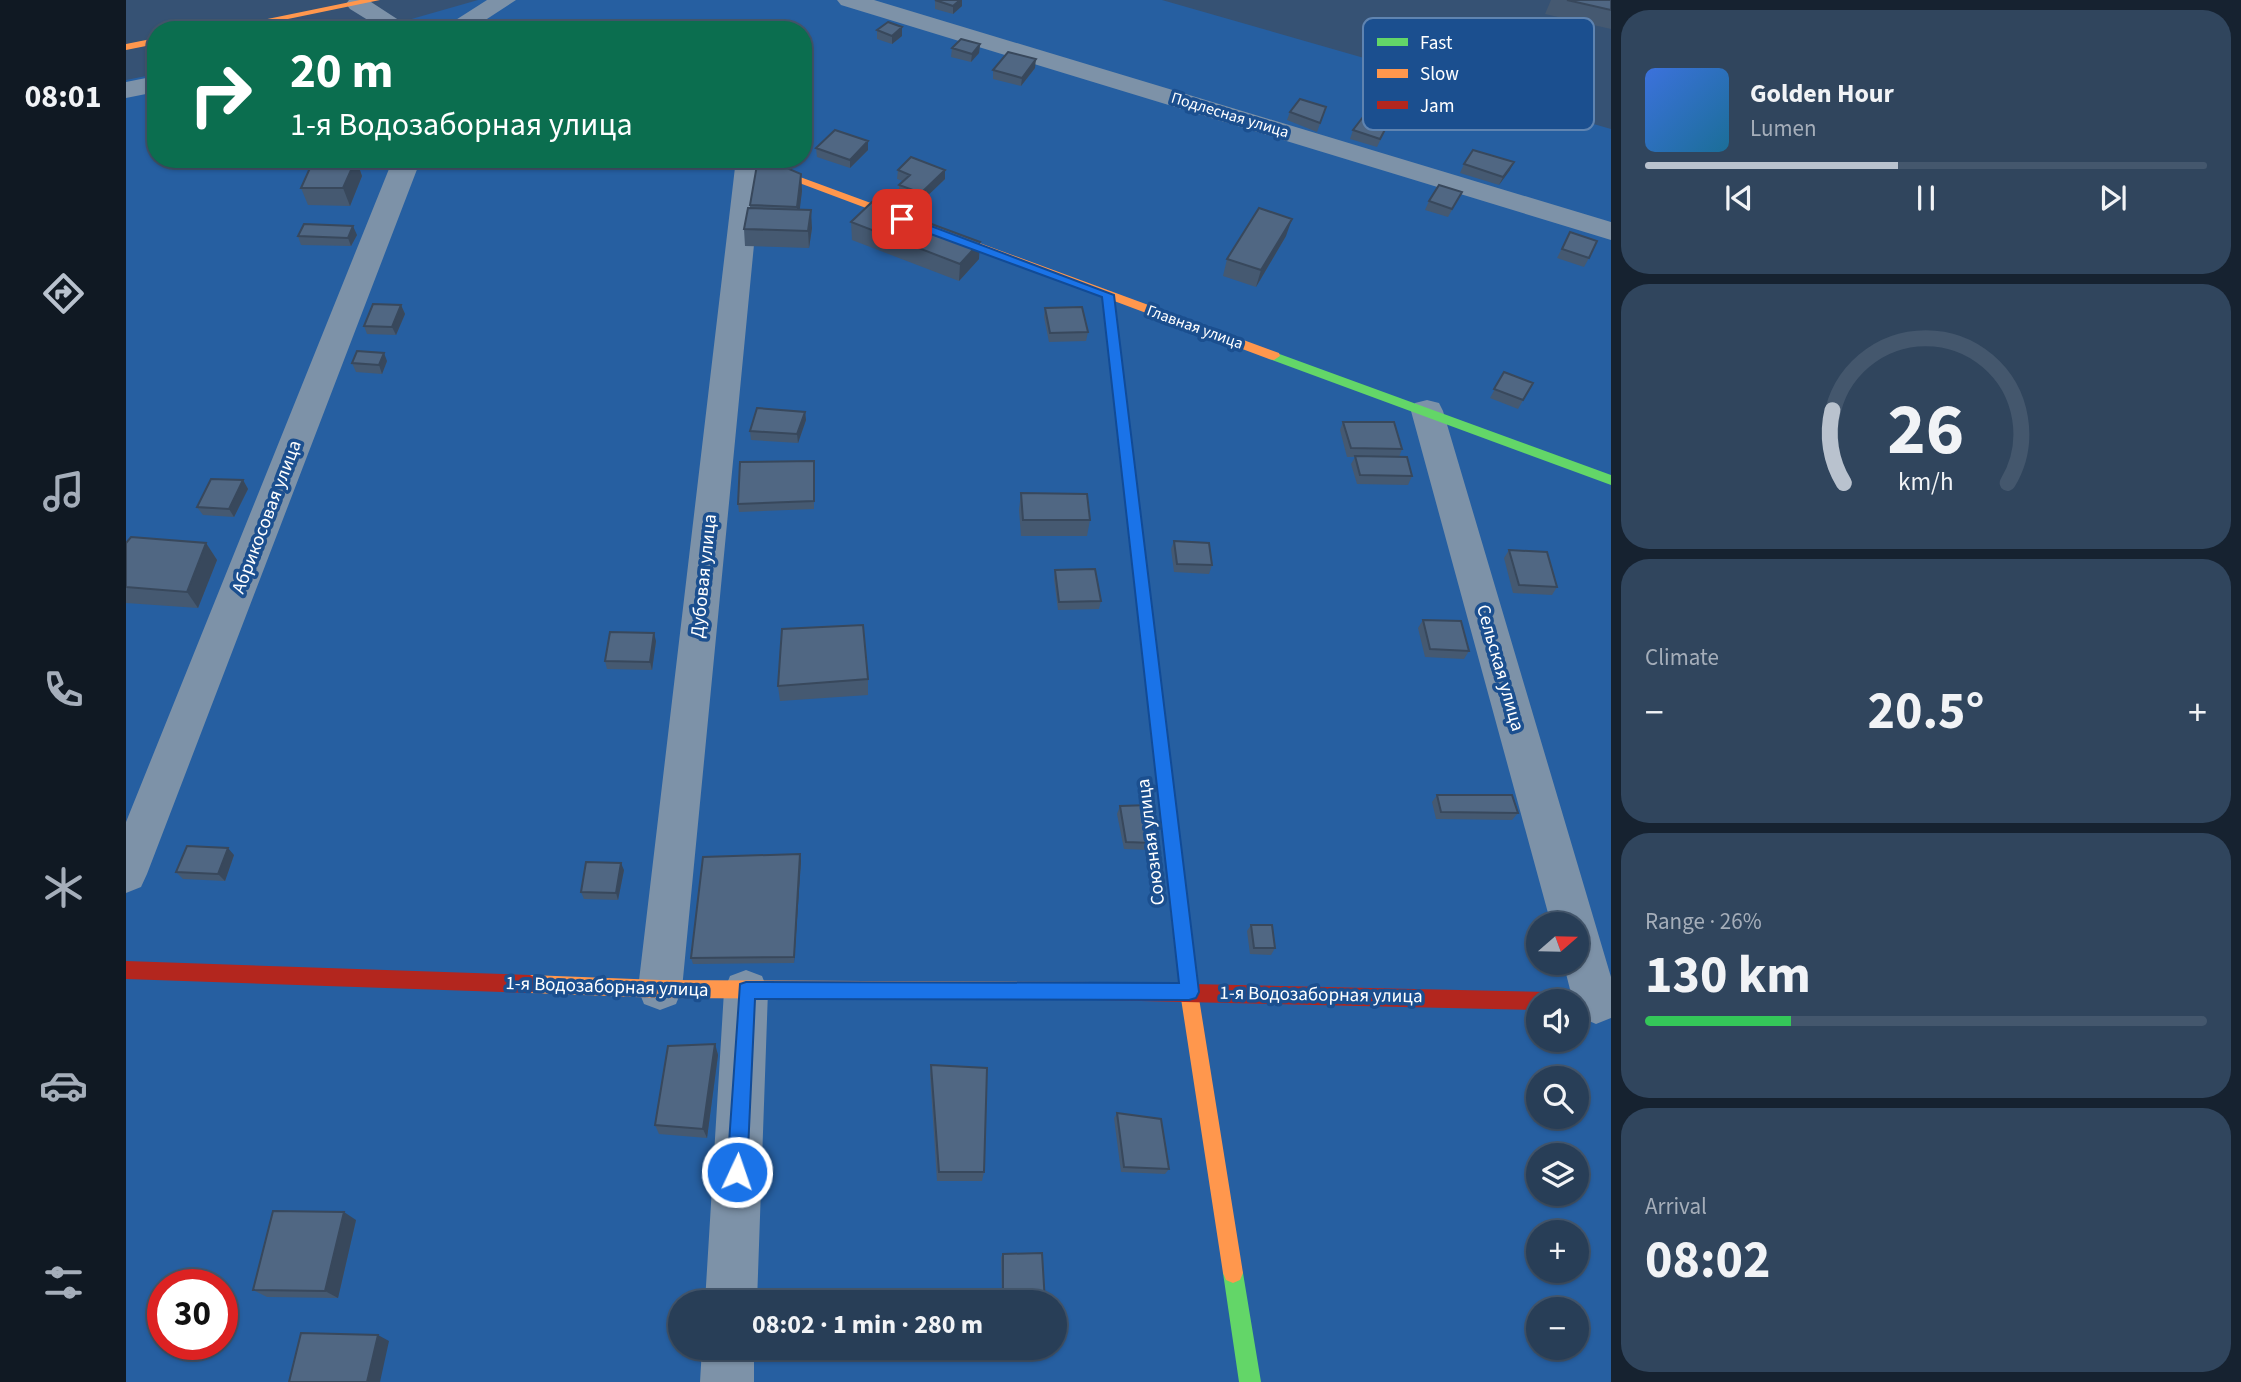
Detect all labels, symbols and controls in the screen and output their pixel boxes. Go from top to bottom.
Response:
legend [1363,18,1594,130]
text: Fast [1420,30,1453,57]
text: 20 m [290,37,394,107]
icon: right [175,49,266,140]
text: Slow [1420,61,1459,88]
text: 08:01 [24,74,102,120]
text: Golden Hour [1750,75,1894,112]
street label: Подлесная улица [1168,87,1292,143]
text: Jam [1420,93,1454,120]
text: 1-я Водозаборная улица [290,102,633,148]
text: Lumen [1750,112,1817,145]
icon: previous [1720,179,1758,217]
icon: pause [1907,179,1945,217]
icon: next [2094,179,2132,217]
pin [872,189,932,249]
icon: arrive [883,200,921,238]
icon: directions [39,269,88,318]
street label: Главная улица [1144,299,1246,355]
text: 26 [1888,378,1964,482]
street label: Абрикосовая улица [225,436,309,598]
text: km/h [1898,463,1954,499]
icon: music [39,467,88,516]
street label: Дубовая улица [684,513,724,639]
street label: Сельская улица [1469,602,1531,734]
text: Climate [1645,641,1719,674]
icon: phone [39,665,88,714]
text: 20.5° [1868,675,1984,749]
text: − [1645,686,1664,740]
text: + [2188,686,2207,740]
street label: Союзная улица [1130,777,1172,907]
icon: climate [39,863,88,912]
text: Range · 26% [1645,905,1762,938]
north arrow [1526,912,1589,975]
map controls [1526,912,1589,1360]
text: 130 km [1645,939,1811,1013]
street label: 1-я Водозаборная улица [505,970,709,1004]
street label: 1-я Водозаборная улица [1219,980,1423,1010]
button: sound [1526,989,1589,1052]
icon: car [39,1061,88,1110]
button: search [1526,1066,1589,1129]
position arrow [700,1135,774,1209]
button: layers [1526,1143,1589,1206]
text: Arrival [1645,1190,1707,1223]
button: + [1526,1220,1589,1283]
text: 08:02 [1645,1224,1770,1298]
icon: filters [39,1258,88,1307]
speed limit sign: 30 [147,1269,238,1360]
button: − [1526,1297,1589,1360]
text: 08:02 · 1 min · 280 m [752,1306,983,1343]

